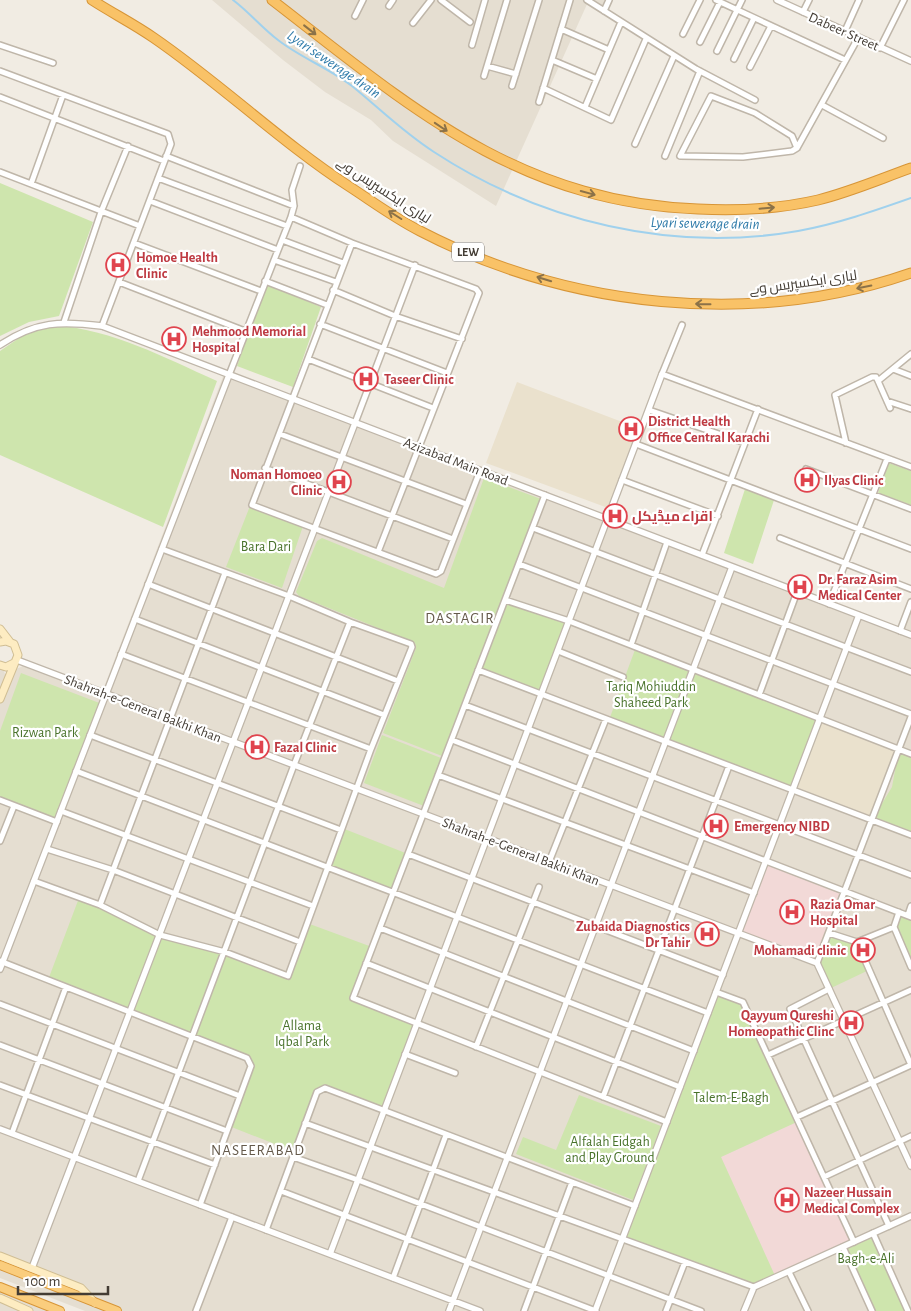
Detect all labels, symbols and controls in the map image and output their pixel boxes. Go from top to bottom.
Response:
street label: Dabeer Street [806,10,881,54]
one-way arrow [303,24,316,35]
water label: Lyari sewerage drain [284,28,383,101]
one-way arrow [433,122,447,132]
street label: لیاری ایکسپریس وے [333,155,433,228]
one-way arrow [580,189,596,198]
one-way arrow [758,203,774,212]
one-way arrow [388,210,402,220]
water label: Lyari sewerage drain [650,215,760,232]
road number: LEW [452,242,484,262]
place label: Homoe Health Clinic [136,251,218,281]
hospital icon: Homoe Health Clinic [105,252,131,278]
street label: لیاری ایکسپریس وے [748,268,858,299]
one-way arrow [536,273,552,283]
one-way arrow [857,282,873,292]
one-way arrow [696,299,712,309]
place label: Mehmood Memorial Hospital [192,325,306,355]
hospital icon: Mehmood Memorial Hospital [161,326,187,352]
hospital icon: Taseer Clinic [353,366,379,392]
place label: Taseer Clinic [384,373,454,387]
place label: District Health Office Central Karachi [648,415,770,445]
hospital icon: District Health Office Central Karachi [618,416,644,442]
street label: Azizabad Main Road [401,436,510,488]
hospital icon: Ilyas Clinic [794,467,820,493]
place label: Noman Homoeo Clinic [230,468,323,498]
hospital icon: Noman Homoeo Clinic [326,469,352,495]
place label: Ilyas Clinic [824,474,884,488]
hospital icon: اقراء میڈیکل [602,503,628,529]
place label: اقراء میڈیکل [632,509,713,525]
park label: Bara Dari [241,540,291,554]
place label: Dr. Faraz Asim Medical Center [818,573,902,603]
hospital icon: Dr. Faraz Asim Medical Center [787,574,813,600]
district label: DASTAGIR [425,611,495,626]
street label: Shahrah-e-General Bakhi Khan [62,672,223,745]
park label: Tariq Mohiuddin Shaheed Park [606,680,696,710]
park label: Rizwan Park [12,726,79,740]
hospital icon: Fazal Clinic [244,734,270,760]
place label: Fazal Clinic [274,741,337,755]
hospital icon: Emergency NIBD [703,813,729,839]
street label: Shahrah-e-General Bakhi Khan [440,815,601,888]
place label: Emergency NIBD [734,820,830,834]
place label: Razia Omar Hospital [810,898,875,928]
hospital icon: Razia Omar Hospital [779,899,805,925]
place label: Zubaida Diagnostics Dr Tahir [576,920,690,950]
hospital icon: Zubaida Diagnostics Dr Tahir [694,921,720,947]
hospital icon: Mohamadi clinic [850,937,876,963]
place label: Mohamadi clinic [754,944,847,958]
place label: Qayyum Qureshi Homeopathic Clinc [728,1009,835,1039]
hospital icon: Qayyum Qureshi Homeopathic Clinc [838,1010,864,1036]
park label: Allama Iqbal Park [275,1019,330,1049]
park label: Talem-E-Bagh [693,1091,769,1105]
park label: Alfalah Eidgah and Play Ground [565,1135,655,1165]
district label: NASEERABAD [211,1143,305,1158]
place label: Nazeer Hussain Medical Complex [804,1186,900,1216]
hospital icon: Nazeer Hussain Medical Complex [774,1187,800,1213]
park label: Bagh-e-Ali [837,1252,895,1266]
scale bar [18,1264,108,1296]
text: 100 m [25,1274,60,1289]

